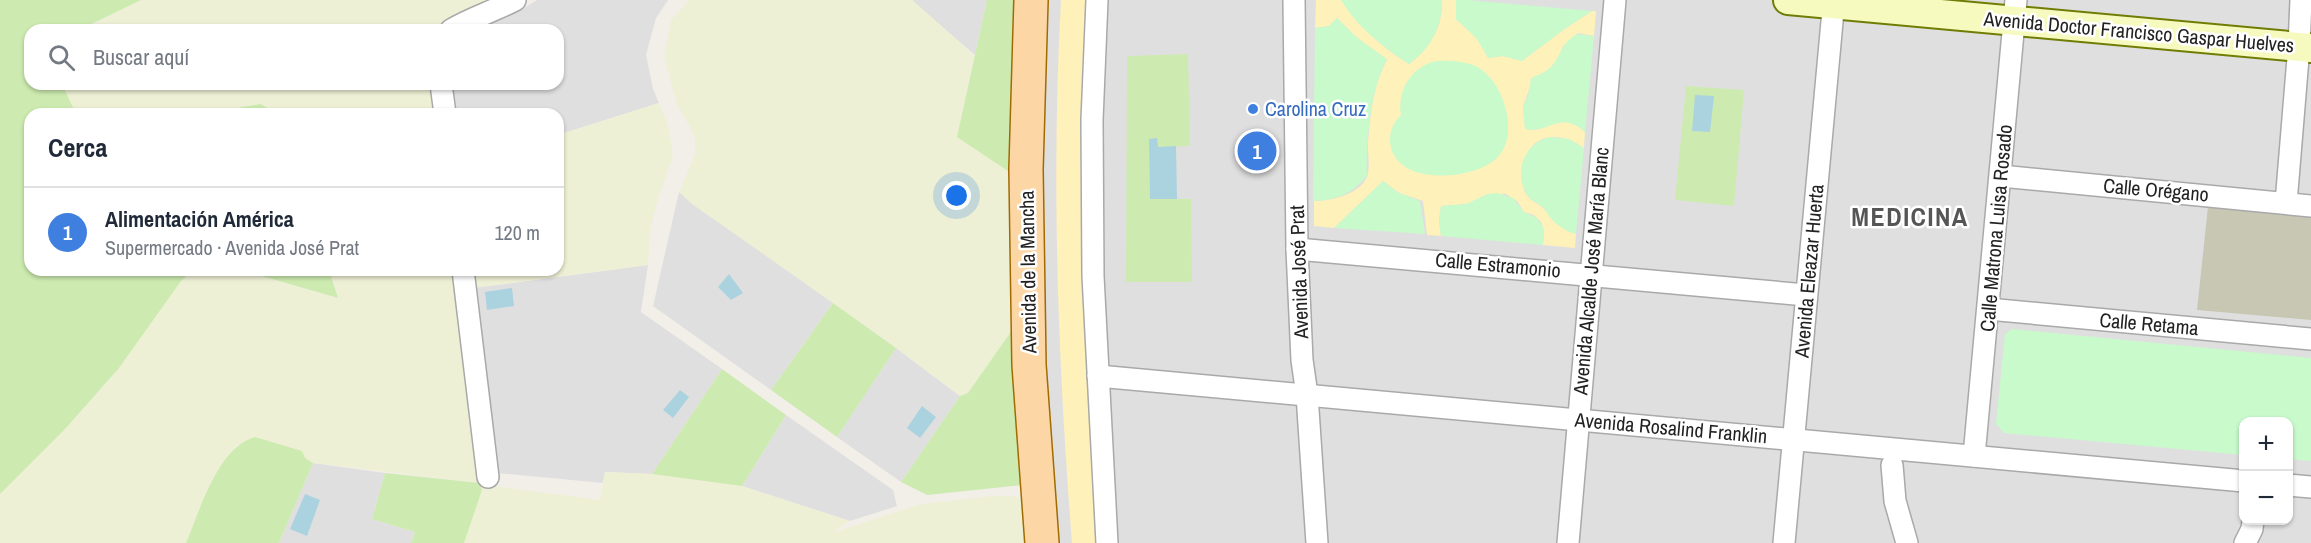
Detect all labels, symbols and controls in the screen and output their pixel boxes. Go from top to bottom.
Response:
street label: Avenida Doctor Francisco Gaspar Huelves [1982,4,2295,59]
search box [24,24,564,90]
icon: search [45,41,78,74]
text: Buscar aquí [93,42,189,72]
place label: Carolina Cruz [1265,95,1366,122]
marker: Carolina Cruz [1246,102,1260,116]
street label: Calle Matrona Luisa Rosado [1973,123,2018,333]
pin: 1 [1238,128,1276,174]
text: Cerca [48,130,107,165]
street label: Avenida Alcalde José María Blanc [1566,146,1615,397]
street label: Calle Orégano [2102,171,2210,208]
your location [942,181,971,210]
street label: Avenida Eleazar Huerta [1787,183,1830,360]
street label: Avenida de la Mancha [1013,190,1042,355]
district label: MEDICINA [1851,199,1969,234]
text: Alimentación América [105,204,294,234]
street label: Avenida José Prat [1283,204,1314,340]
text: 1 [63,219,72,246]
text: 120 m [494,219,540,246]
text: Supermercado · Avenida José Prat [105,234,359,261]
street label: Calle Estramonio [1434,246,1562,283]
street label: Calle Retama [2098,306,2200,341]
street label: Avenida Rosalind Franklin [1573,406,1768,449]
map controls [2239,417,2293,525]
button: + [2239,417,2293,471]
button: − [2239,471,2293,525]

